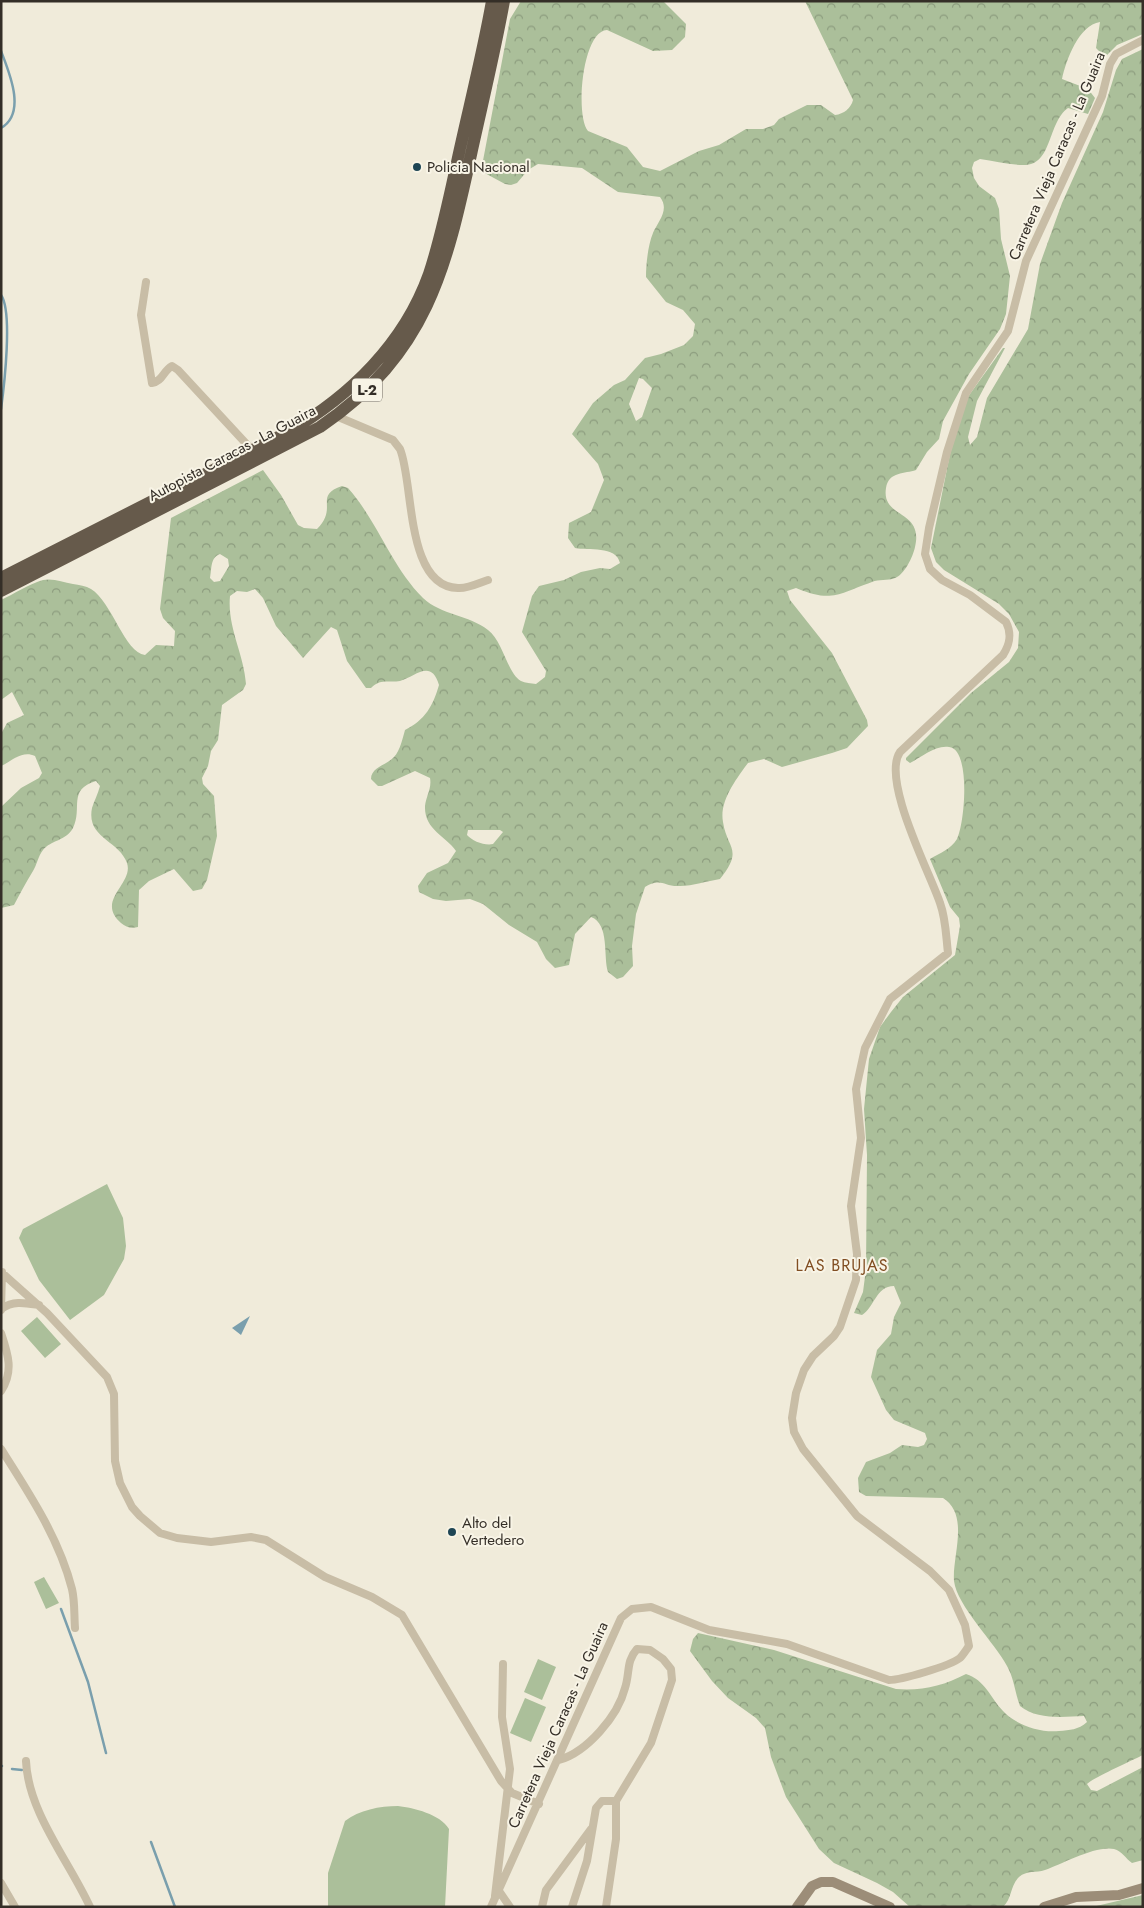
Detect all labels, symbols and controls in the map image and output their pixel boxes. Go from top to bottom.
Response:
street label: Carretera Vieja Caracas - La Guaira [1003,48,1111,264]
place label: Policia Nacional [427,156,530,178]
marker: Policia Nacional [411,161,423,173]
road number: L-2 [352,378,382,402]
street label: Autopista Caracas - La Guaira [144,399,320,507]
district label: LAS BRUJAS [796,1254,888,1277]
place label: Alto del Vertedero [462,1512,524,1551]
marker: Alto del Vertedero [446,1526,458,1538]
street label: Carretera Vieja Caracas - La Guaira [502,1618,614,1832]

